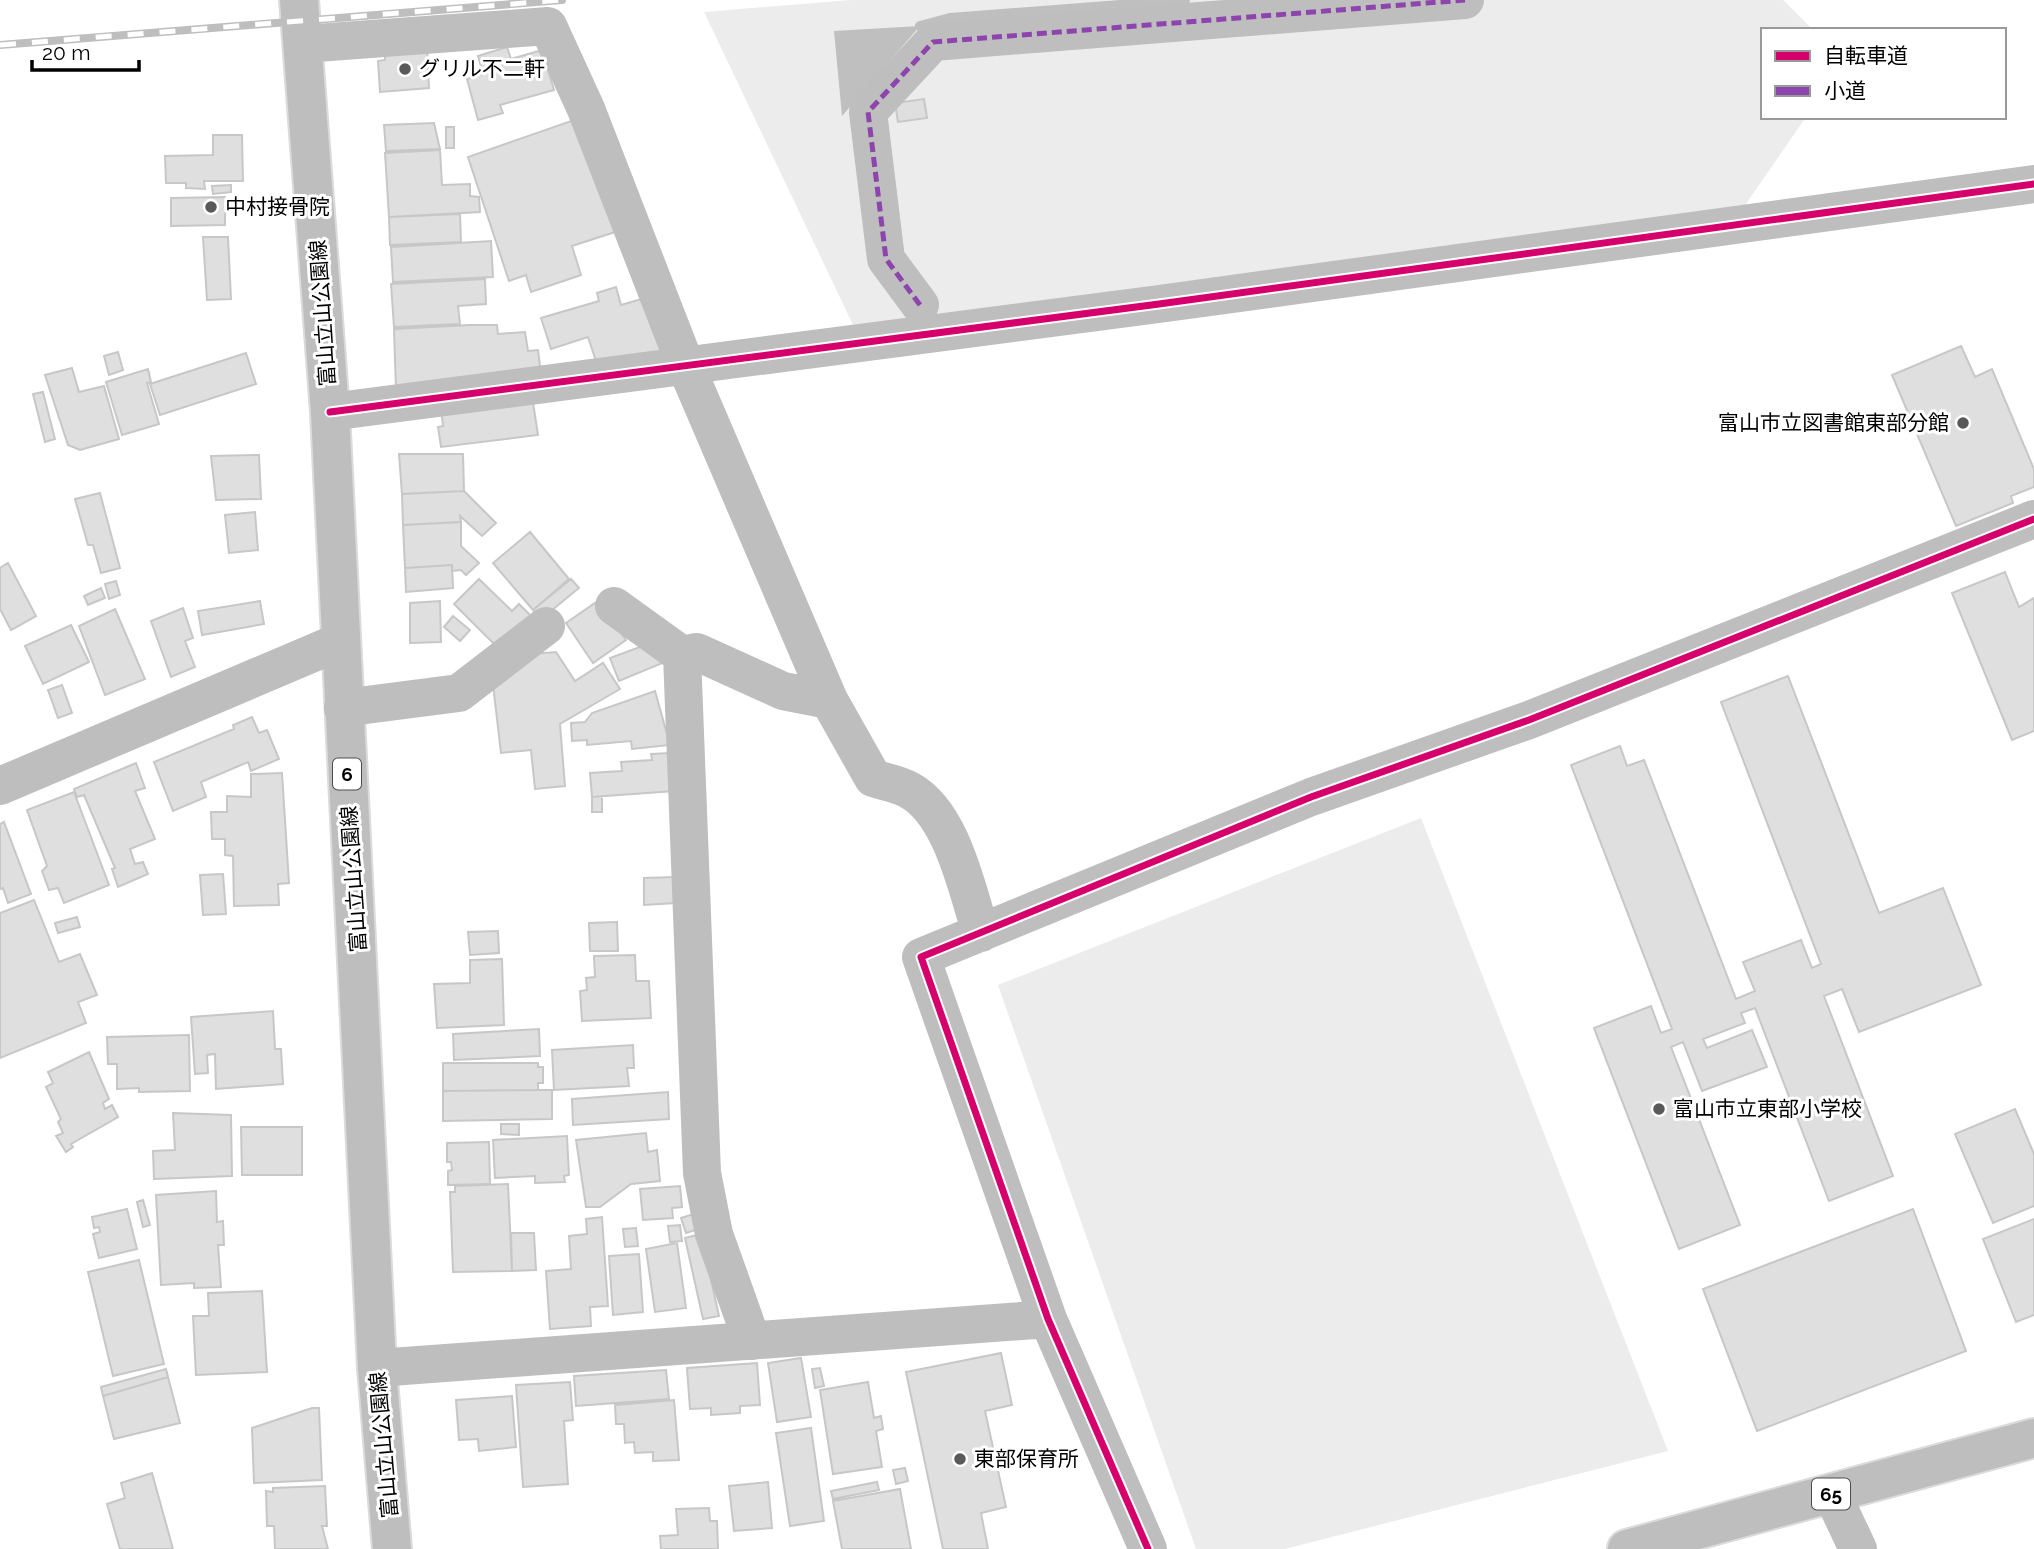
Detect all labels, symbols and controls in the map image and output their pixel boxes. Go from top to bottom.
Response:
scale bar [32,28,138,72]
legend [1761,28,2006,119]
text: 20 m [42,40,90,65]
text: 自転車道 [1824,43,1908,68]
place label: グリル不二軒 [419,56,545,81]
marker: グリル不二軒 [397,61,413,77]
text: 小道 [1824,78,1866,103]
place label: 中村接骨院 [225,194,330,219]
marker: 中村接骨院 [203,199,219,215]
street label: 富山立山公園線 [305,239,340,387]
place label: 富山市立図書館東部分館 [1718,410,1949,435]
marker: 富山市立図書館東部分館 [1955,415,1971,431]
road number: 6 [333,758,361,790]
street label: 富山立山公園線 [336,805,371,953]
place label: 富山市立東部小学校 [1673,1096,1862,1121]
marker: 富山市立東部小学校 [1651,1101,1667,1117]
street label: 富山立山公園線 [365,1371,402,1519]
place label: 東部保育所 [974,1446,1079,1471]
marker: 東部保育所 [952,1451,968,1467]
road number: 65 [1812,1478,1850,1510]

